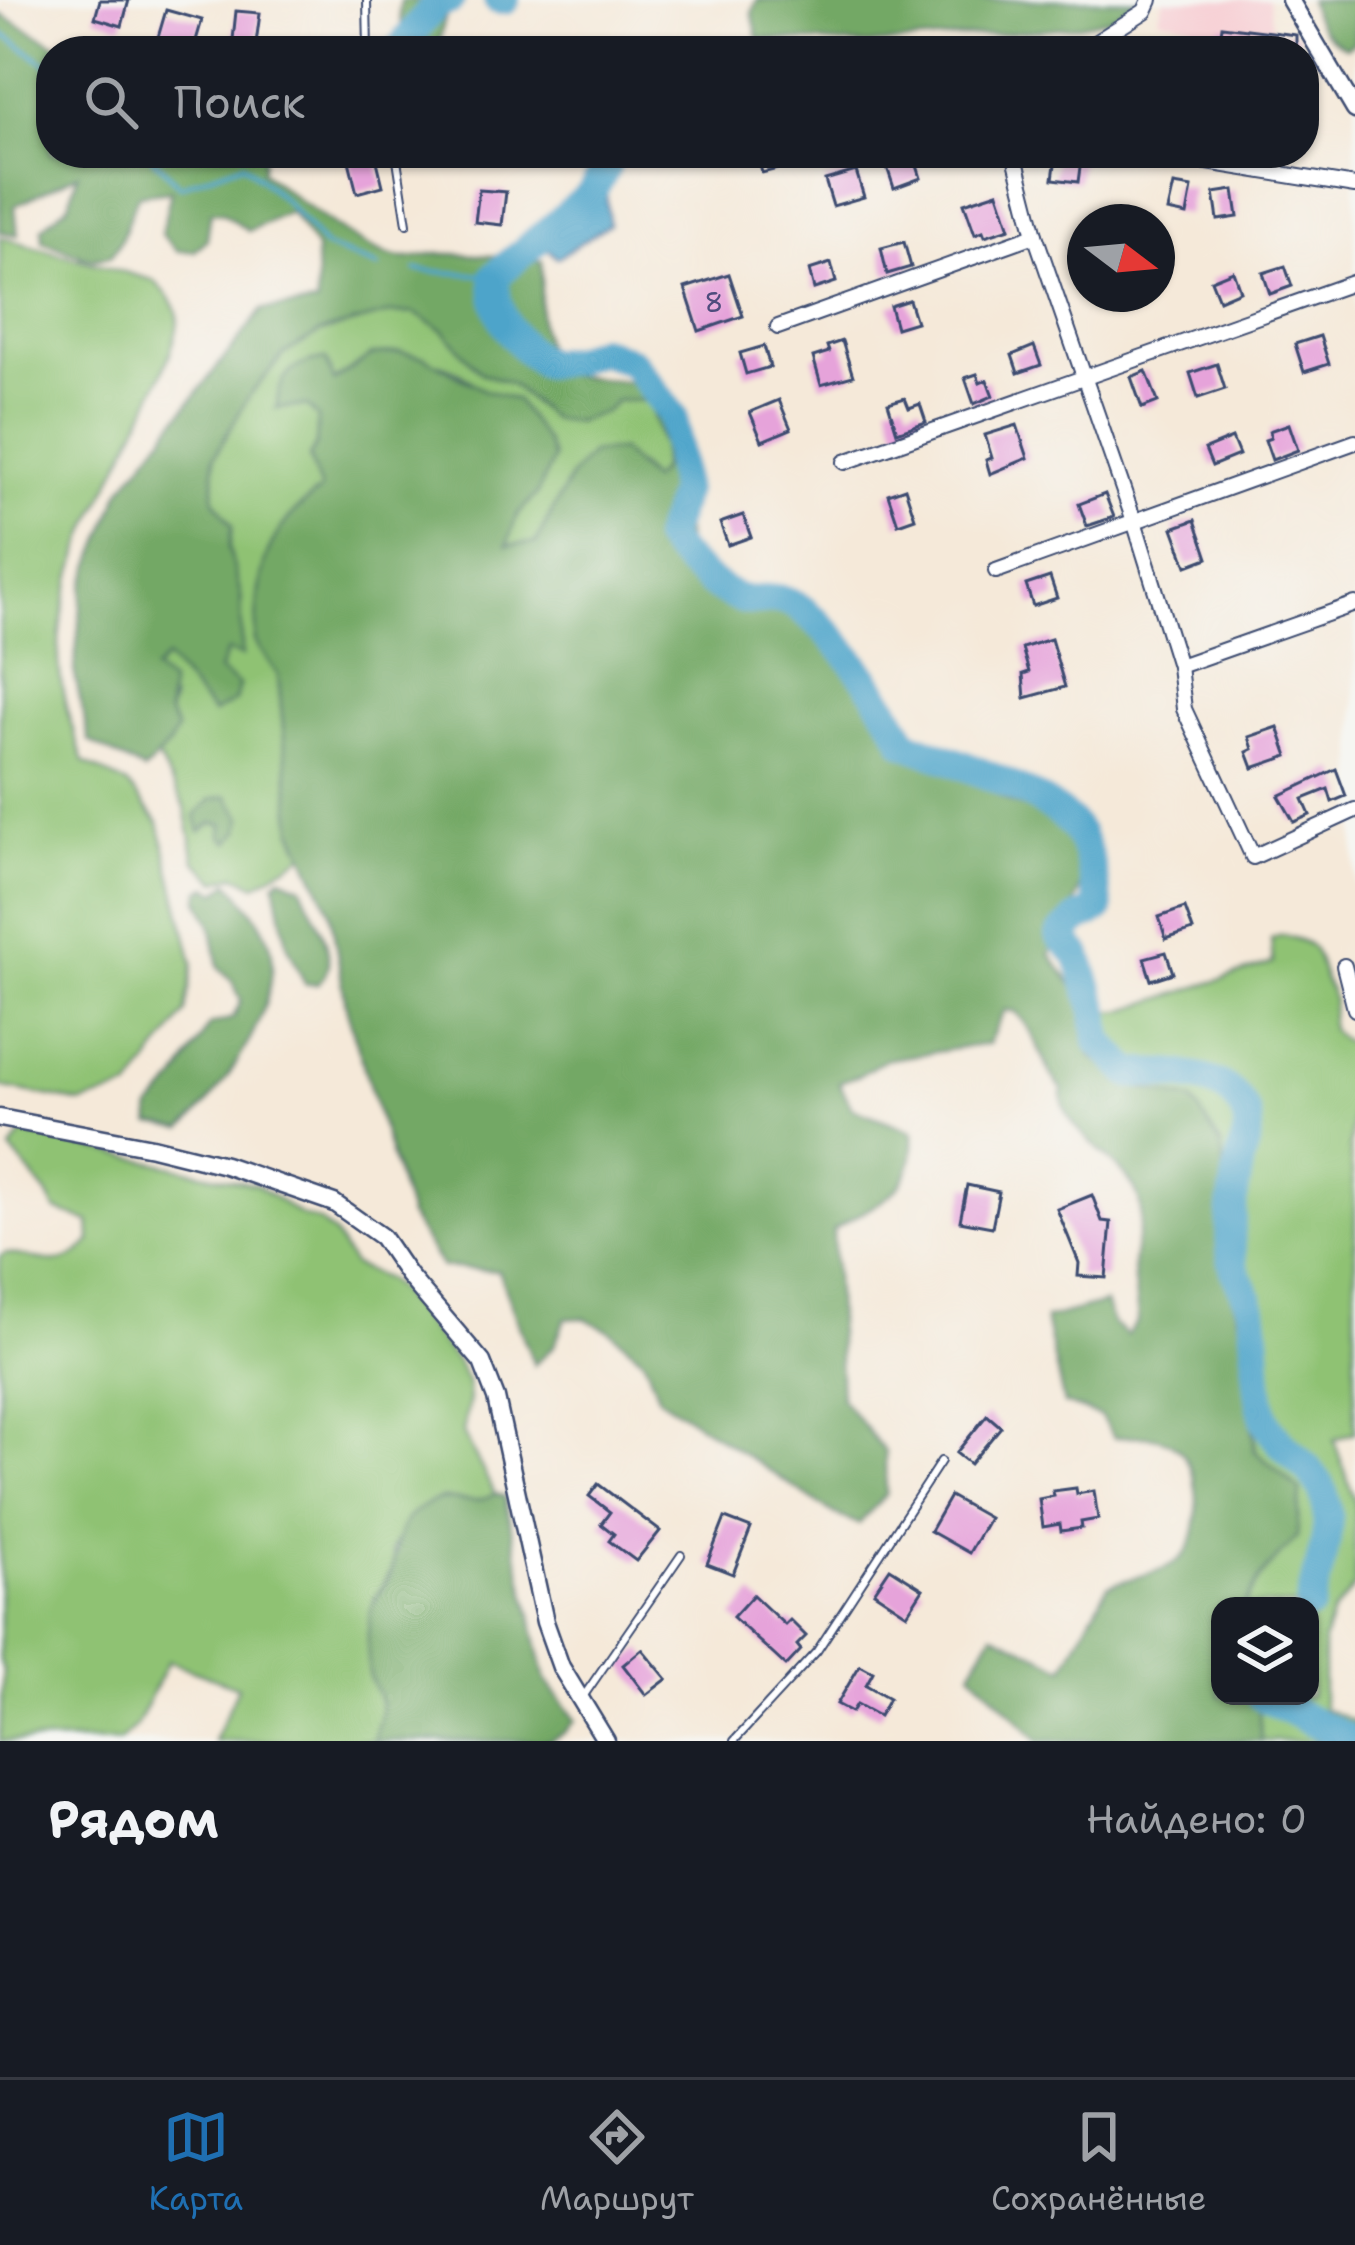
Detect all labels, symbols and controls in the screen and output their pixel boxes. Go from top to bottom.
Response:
search box [36,36,1319,168]
icon: search [78,69,144,135]
text: Поиск [174,72,305,132]
north arrow [1067,204,1175,312]
house number: 8 [705,284,723,321]
map controls [1211,1597,1319,1705]
button: layers [1211,1597,1319,1705]
text: Рядом [48,1785,219,1853]
text: Найдено: 0 [1086,1793,1307,1845]
tab: Карта [149,2104,243,2221]
tab: Маршрут [540,2104,694,2221]
tab: Сохранённые [991,2104,1206,2221]

